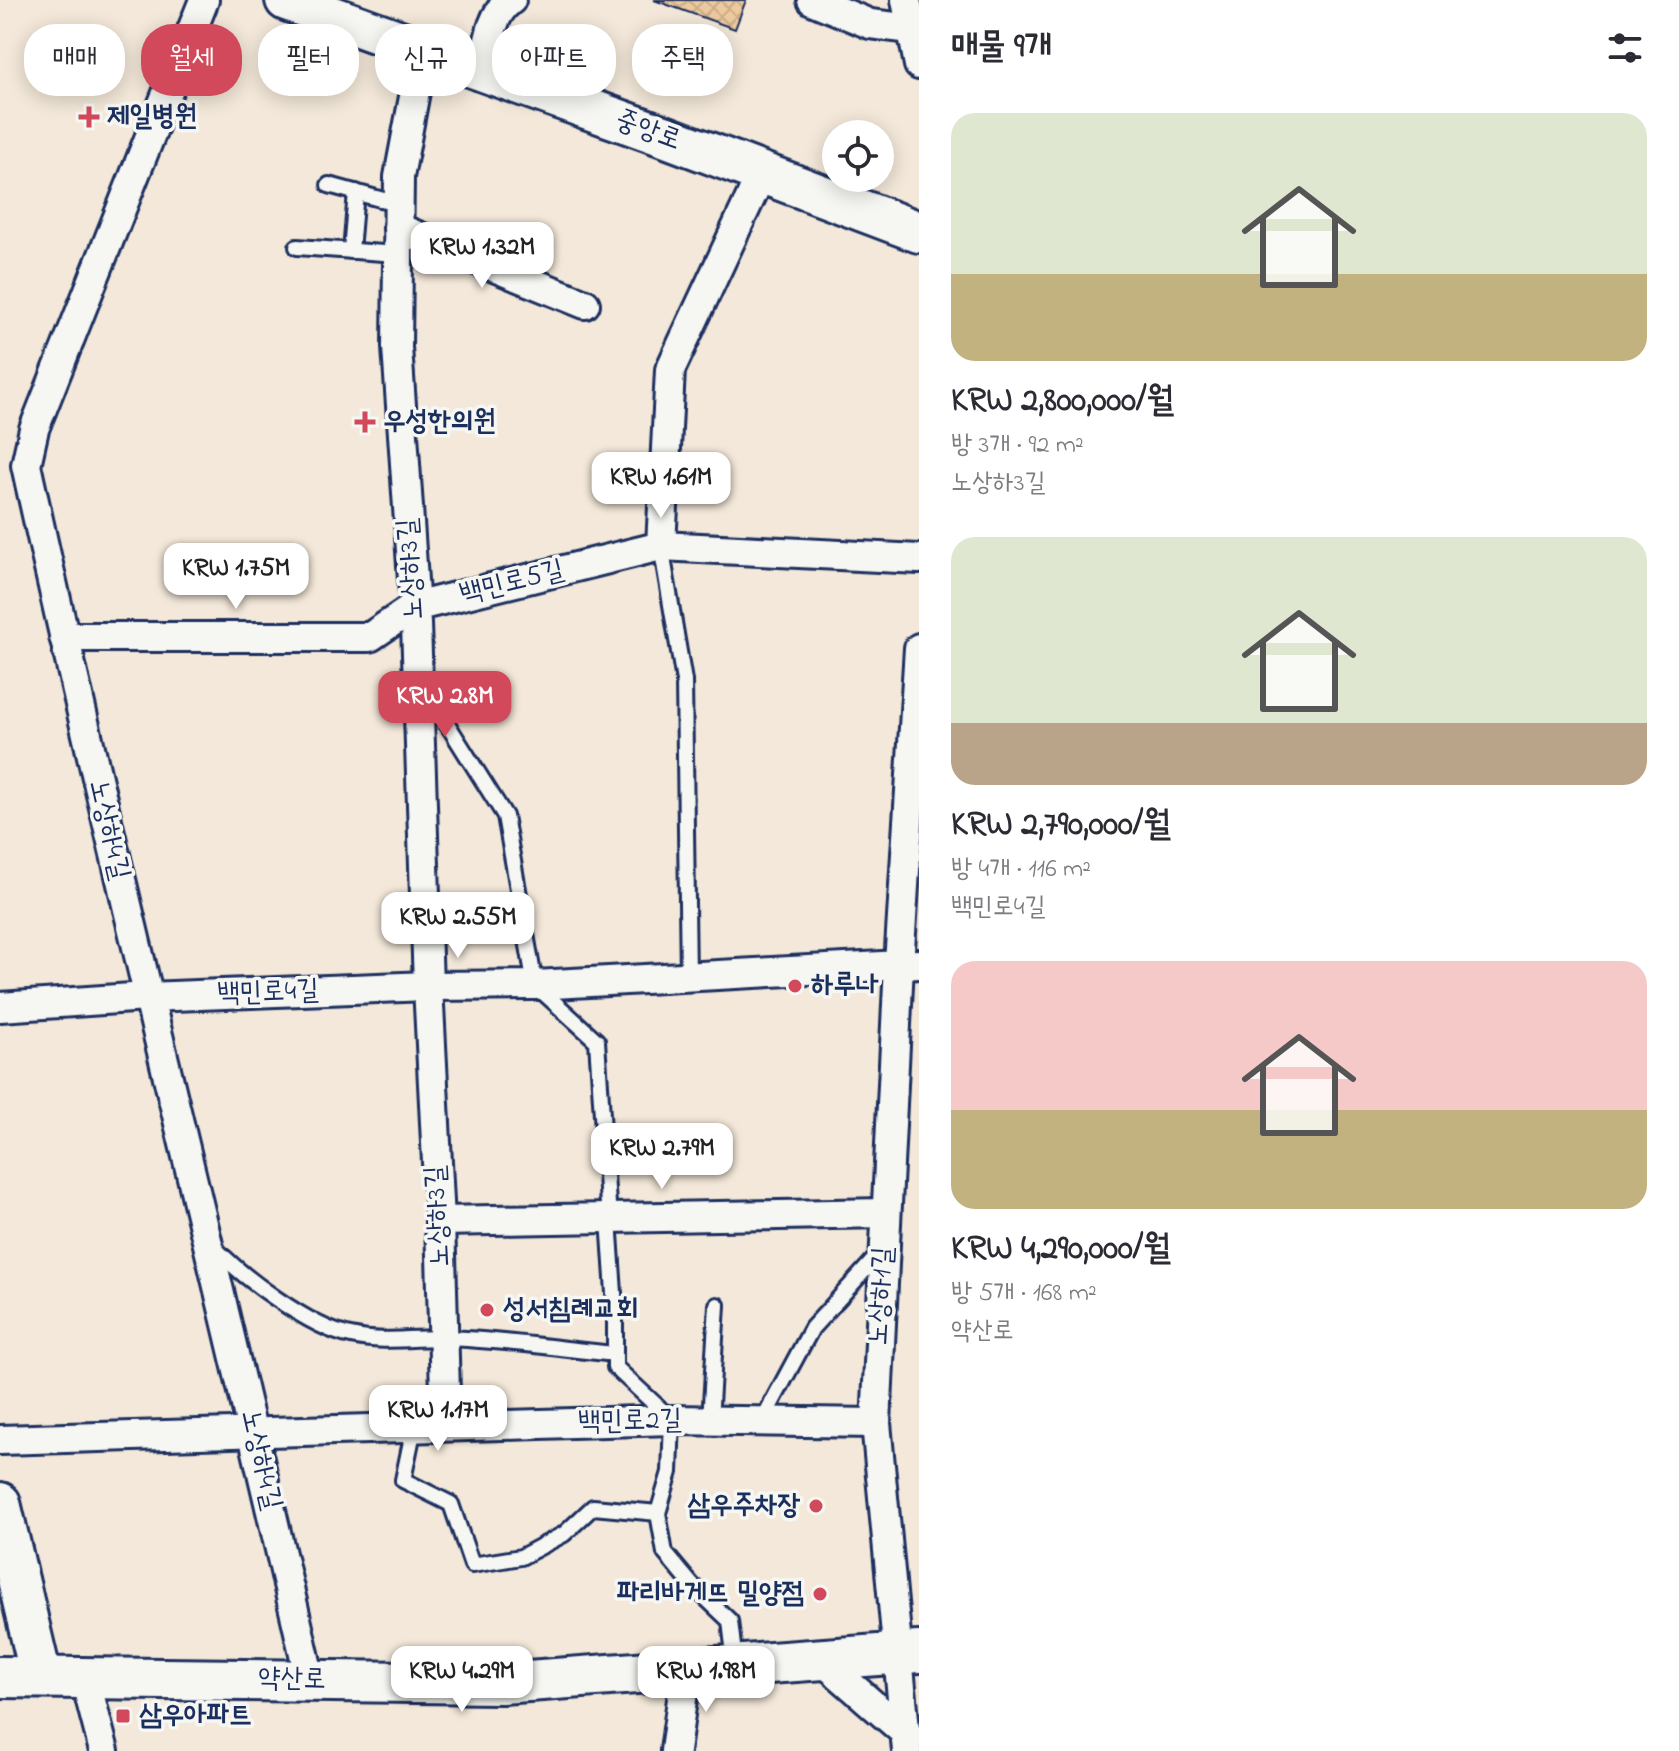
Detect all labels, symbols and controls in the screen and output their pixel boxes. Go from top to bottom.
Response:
text: 매물 9개 [951,23,1052,73]
chip: 매매 [24,24,125,96]
chip: 월세 [141,24,242,96]
chip: 필터 [258,24,359,96]
chip: 신규 [375,24,476,96]
chip: 아파트 [492,24,616,96]
chip: 주택 [632,24,733,96]
icon: filters [1603,26,1647,70]
place label: 제일병원 [107,97,197,138]
street label: 중앙로 [609,100,687,162]
marker: 제일병원 [78,106,100,128]
map controls [822,120,894,192]
button: locate [822,120,894,192]
icon: home [1227,165,1371,309]
pin: KRW 1.32M [390,222,574,290]
text: KRW 1.32M [429,229,535,267]
text: KRW 2,800,000/월 [951,377,1174,427]
place label: 우성한의원 [383,402,496,443]
marker: 우성한의원 [354,411,376,433]
text: 방 3개 · 92 m² [951,427,1084,465]
pin: KRW 1.61M [569,452,753,520]
text: KRW 1.61M [610,459,712,497]
text: 노상하3길 [951,465,1045,503]
street label: 노상하3길 [388,517,436,621]
pin: KRW 1.75M [144,543,328,611]
text: KRW 1.75M [182,550,290,588]
street label: 백민로5길 [456,550,568,616]
icon: home [1227,589,1371,733]
pin: KRW 2.8M [362,671,528,739]
text: KRW 2.8M [396,678,494,716]
street label: 노상하4길 [77,776,139,884]
text: KRW 2,790,000/월 [951,801,1171,851]
text: 방 4개 · 116 m² [951,851,1091,889]
text: 백민로4길 [951,889,1045,927]
pin: KRW 2.55M [366,892,550,960]
text: KRW 2.55M [399,899,517,937]
place label: 하루나 [811,966,879,1007]
street label: 백민로4길 [216,971,320,1015]
marker: 하루나 [786,977,804,995]
icon: home [1227,1013,1371,1157]
pin: KRW 2.79M [570,1123,754,1191]
text: KRW 2.79M [609,1130,715,1168]
street label: 노상하3길 [416,1164,462,1268]
text: KRW 4,290,000/월 [951,1225,1171,1275]
street label: 노상하1길 [859,1245,905,1347]
text: 방 5개 · 168 m² [951,1275,1097,1313]
place label: 성서침례교회 [503,1290,638,1331]
marker: 성서침례교회 [478,1301,496,1319]
text: 약산로 [951,1313,1014,1351]
pin: KRW 1.17M [346,1385,530,1453]
text: KRW 1.17M [387,1392,489,1430]
street label: 백민로2길 [578,1401,682,1443]
street label: 노상하4길 [229,1406,291,1514]
place label: 삼우주차장 [687,1486,800,1527]
marker: 삼우주차장 [807,1497,825,1515]
place label: 파리바게뜨 밀양점 [617,1574,804,1615]
marker: 파리바게뜨 밀양점 [811,1585,829,1603]
pin: KRW 4.29M [370,1646,554,1714]
pin: KRW 1.98M [614,1646,798,1714]
text: KRW 4.29M [409,1653,515,1691]
text: KRW 1.98M [656,1653,756,1691]
street label: 약산로 [258,1659,326,1701]
place label: 삼우아파트 [139,1696,252,1737]
marker: 삼우아파트 [114,1707,132,1725]

